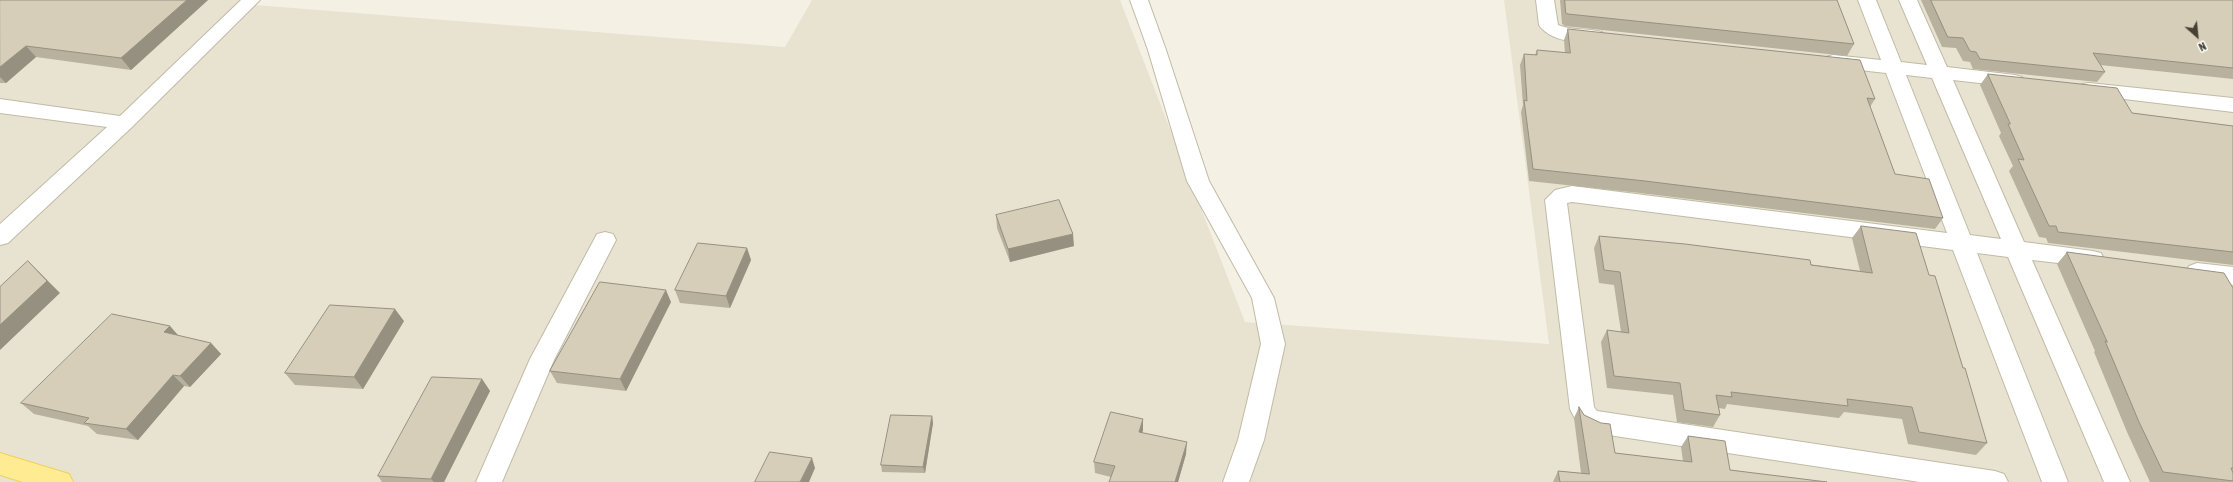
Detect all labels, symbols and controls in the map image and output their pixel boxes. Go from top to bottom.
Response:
north arrow [2177,16,2217,56]
text: N [2197,40,2208,54]

